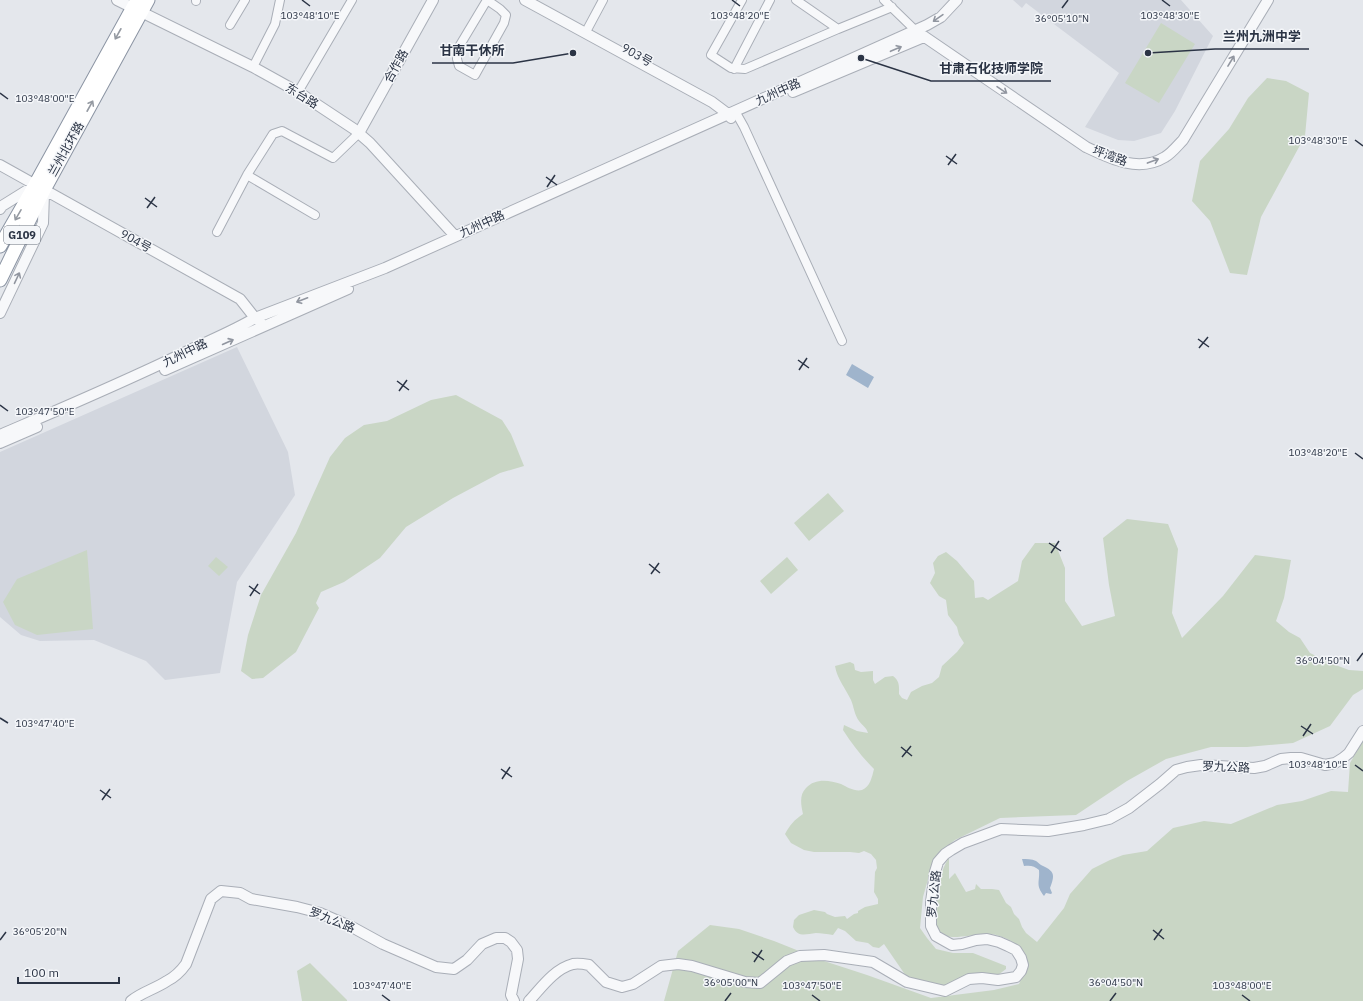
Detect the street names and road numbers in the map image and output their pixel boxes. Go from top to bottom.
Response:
street label: 903号 [619,40,656,69]
street label: 合作路 [380,46,411,85]
street label: 九州中路 [753,75,803,108]
street label: 东台路 [283,80,322,111]
street label: 兰州北环路 [44,119,87,179]
street label: 坪湾路 [1091,142,1130,169]
street label: 九州中路 [457,207,507,240]
road number: G109 [4,226,40,244]
street label: 904号 [118,226,155,255]
street label: 九州中路 [160,335,210,370]
street label: 罗九公路 [1202,758,1250,775]
street label: 罗九公路 [924,869,943,919]
street label: 罗九公路 [307,904,357,935]

